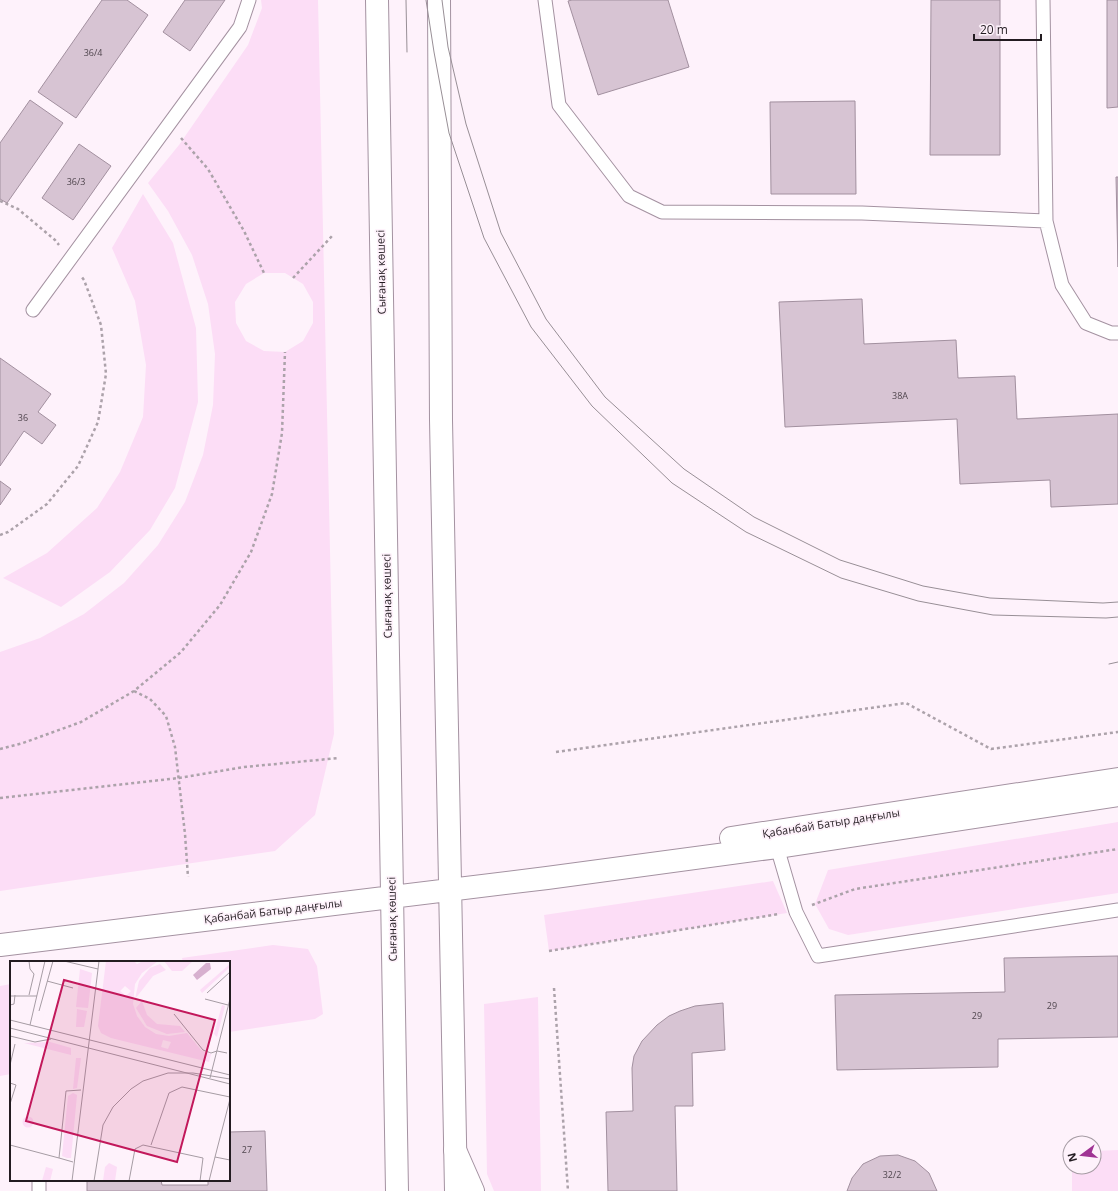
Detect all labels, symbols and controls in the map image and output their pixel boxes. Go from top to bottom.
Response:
scale bar [974,16,1041,42]
text: 20 m [980,21,1008,38]
house number: 36/4 [84,46,102,59]
house number: 36/3 [67,175,85,188]
street label: Сығанақ көшесі [372,230,389,314]
house number: 38А [892,389,908,402]
house number: 36 [18,411,28,424]
street label: Сығанақ көшесі [378,554,395,638]
street label: Қабанбай Батыр даңғылы [761,804,901,841]
street label: Сығанақ көшесі [383,877,400,961]
street label: Қабанбай Батыр даңғылы [203,895,343,926]
inset map [10,961,230,1181]
house number: 29 [1047,999,1057,1012]
house number: 29 [972,1009,982,1022]
north arrow [1062,1135,1102,1175]
house number: 27 [242,1143,252,1156]
text: N [1063,1151,1080,1164]
house number: 32/2 [883,1168,901,1181]

